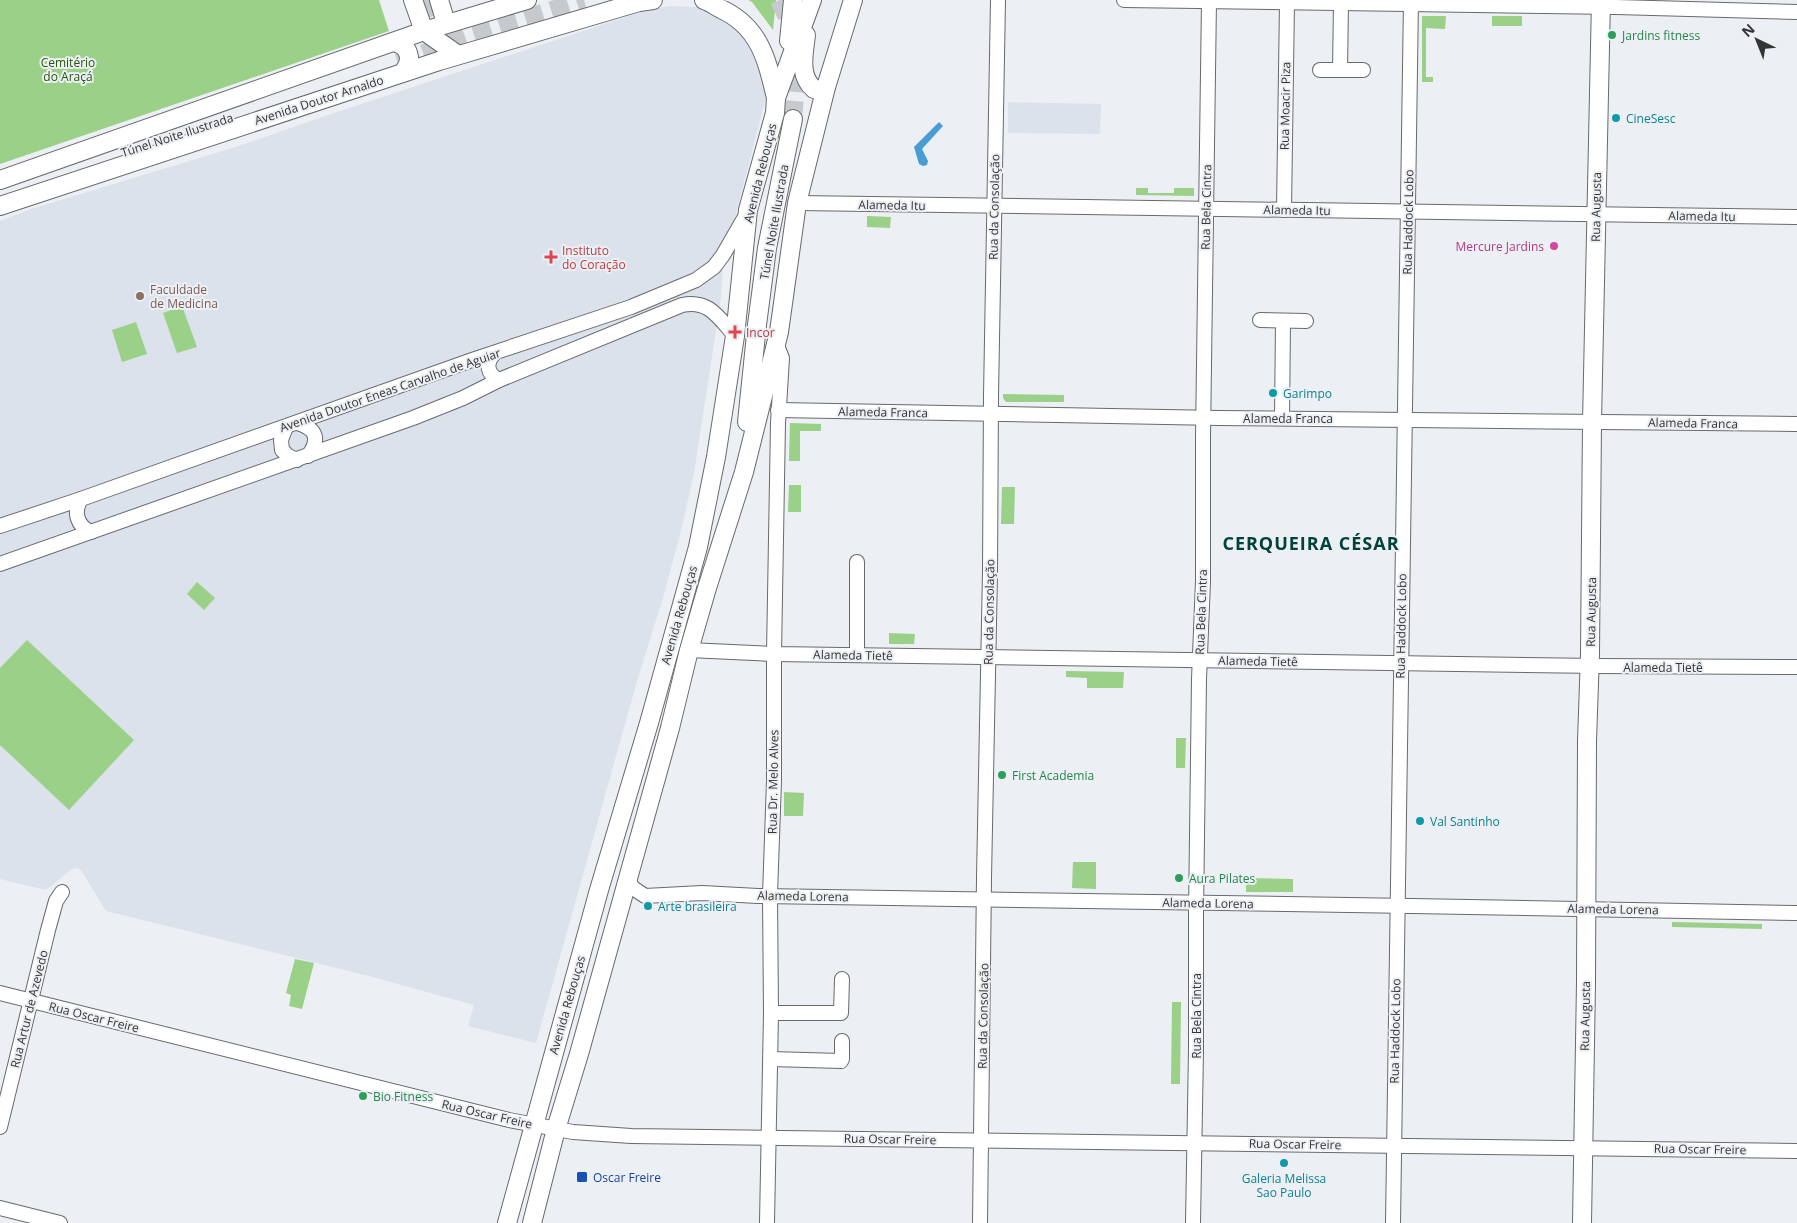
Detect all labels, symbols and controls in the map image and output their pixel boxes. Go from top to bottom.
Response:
north arrow [1732,15,1782,65]
text: N [1737,19,1758,41]
place label: Jardins fitness [1621,27,1701,44]
marker: Jardins fitness [1606,29,1618,41]
park label: Cemitério do Araçá [41,54,95,85]
street label: Rua Moacir Piza [1276,62,1294,150]
street label: Avenida Doutor Arnaldo [252,71,386,129]
street label: Túnel Noite Ilustrada [119,109,235,161]
place label: CineSesc [1626,110,1676,127]
marker: CineSesc [1610,112,1622,124]
street label: Avenida Rebouças [739,121,781,225]
street label: Rua da Consolação [985,154,1003,260]
street label: Túnel Noite Ilustrada [755,163,793,281]
street label: Rua Bela Cintra [1197,164,1215,250]
street label: Rua Haddock Lobo [1399,169,1417,275]
street label: Rua Augusta [1587,172,1605,242]
street label: Alameda Itu [858,196,926,214]
street label: Alameda Itu [1263,201,1331,219]
street label: Alameda Itu [1668,207,1736,225]
place label: Mercure Jardins [1455,238,1544,255]
marker: Mercure Jardins [1548,240,1560,252]
place label: Instituto do Coração [562,242,626,273]
marker: Instituto do Coração [544,250,558,264]
place label: Faculdade de Medicina [150,281,218,312]
marker: Faculdade de Medicina [134,290,146,302]
place label: Incor [746,324,775,341]
marker: Incor [728,325,742,339]
street label: Avenida Doutor Eneas Carvalho de Aguiar [277,344,503,436]
place label: Garimpo [1283,385,1332,402]
marker: Garimpo [1267,387,1279,399]
street label: Alameda Franca [838,403,928,421]
street label: Alameda Franca [1243,410,1333,427]
street label: Alameda Franca [1648,414,1738,432]
district label: CERQUEIRA CÉSAR [1222,531,1400,555]
street label: Rua da Consolação [980,559,998,665]
street label: Avenida Rebouças [657,563,701,666]
street label: Rua Bela Cintra [1191,569,1211,655]
street label: Rua Haddock Lobo [1392,573,1410,679]
street label: Rua Augusta [1582,577,1600,647]
street label: Alameda Tietê [813,646,893,664]
street label: Alameda Tietê [1218,652,1298,670]
street label: Alameda Tietê [1623,659,1703,676]
street label: Rua Dr. Melo Alves [764,729,782,834]
place label: First Academia [1012,767,1094,784]
marker: First Academia [996,769,1008,781]
place label: Val Santinho [1430,813,1500,830]
marker: Val Santinho [1414,815,1426,827]
place label: Aura Pilates [1189,870,1256,887]
marker: Aura Pilates [1173,872,1185,884]
street label: Alameda Lorena [757,887,849,905]
street label: Alameda Lorena [1162,894,1254,912]
place label: Arte brasileira [658,898,737,915]
marker: Arte brasileira [642,900,654,912]
street label: Alameda Lorena [1567,900,1659,918]
street label: Rua Artur de Azevedo [6,948,52,1070]
street label: Avenida Rebouças [545,953,589,1056]
street label: Rua da Consolação [974,963,992,1069]
street label: Rua Bela Cintra [1188,973,1205,1059]
street label: Rua Haddock Lobo [1386,978,1404,1084]
street label: Rua Augusta [1576,981,1594,1051]
street label: Rua Oscar Freire [47,998,141,1037]
place label: Bio Fitness [373,1088,433,1105]
marker: Bio Fitness [357,1090,369,1102]
street label: Rua Oscar Freire [440,1095,534,1133]
street label: Rua Oscar Freire [844,1130,937,1148]
street label: Rua Oscar Freire [1249,1135,1342,1153]
street label: Rua Oscar Freire [1654,1140,1747,1158]
marker: Galeria Melissa Sao Paulo [1278,1157,1290,1169]
place label: Oscar Freire [593,1169,661,1186]
marker: Oscar Freire [575,1170,589,1184]
place label: Galeria Melissa Sao Paulo [1242,1170,1326,1201]

